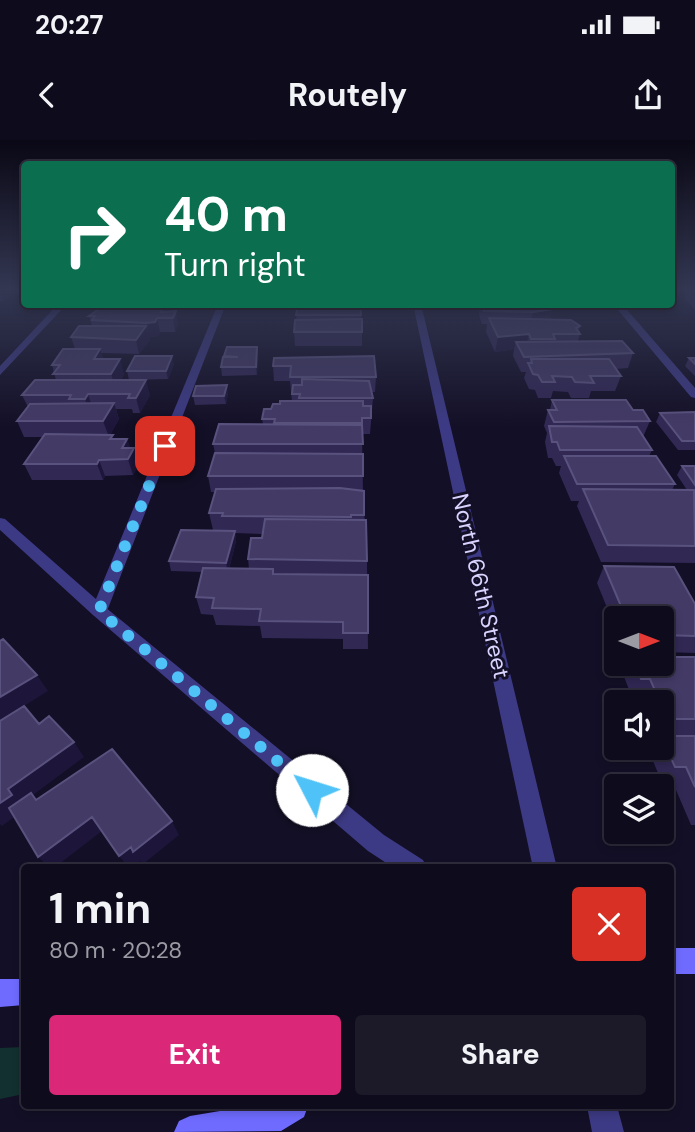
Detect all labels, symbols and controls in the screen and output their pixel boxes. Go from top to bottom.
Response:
text: 20:27 [35,8,104,42]
text: Routely [288,74,407,116]
icon: back [28,76,66,114]
icon: share [629,76,667,114]
text: 40 m [164,182,288,246]
icon: right [49,189,140,280]
text: Turn right [164,244,306,286]
pin [135,416,195,476]
icon: arrive [146,427,184,465]
street label: North 66th Street [445,491,517,681]
north arrow [604,606,674,676]
map controls [604,606,674,844]
button: sound [604,690,674,760]
position arrow [275,753,349,827]
button: layers [604,774,674,844]
text: 1 min [49,881,151,936]
button: close [572,887,646,961]
text: 80 m · 20:28 [49,935,182,965]
button: Exit [49,1015,341,1095]
button: Share [355,1015,646,1095]

